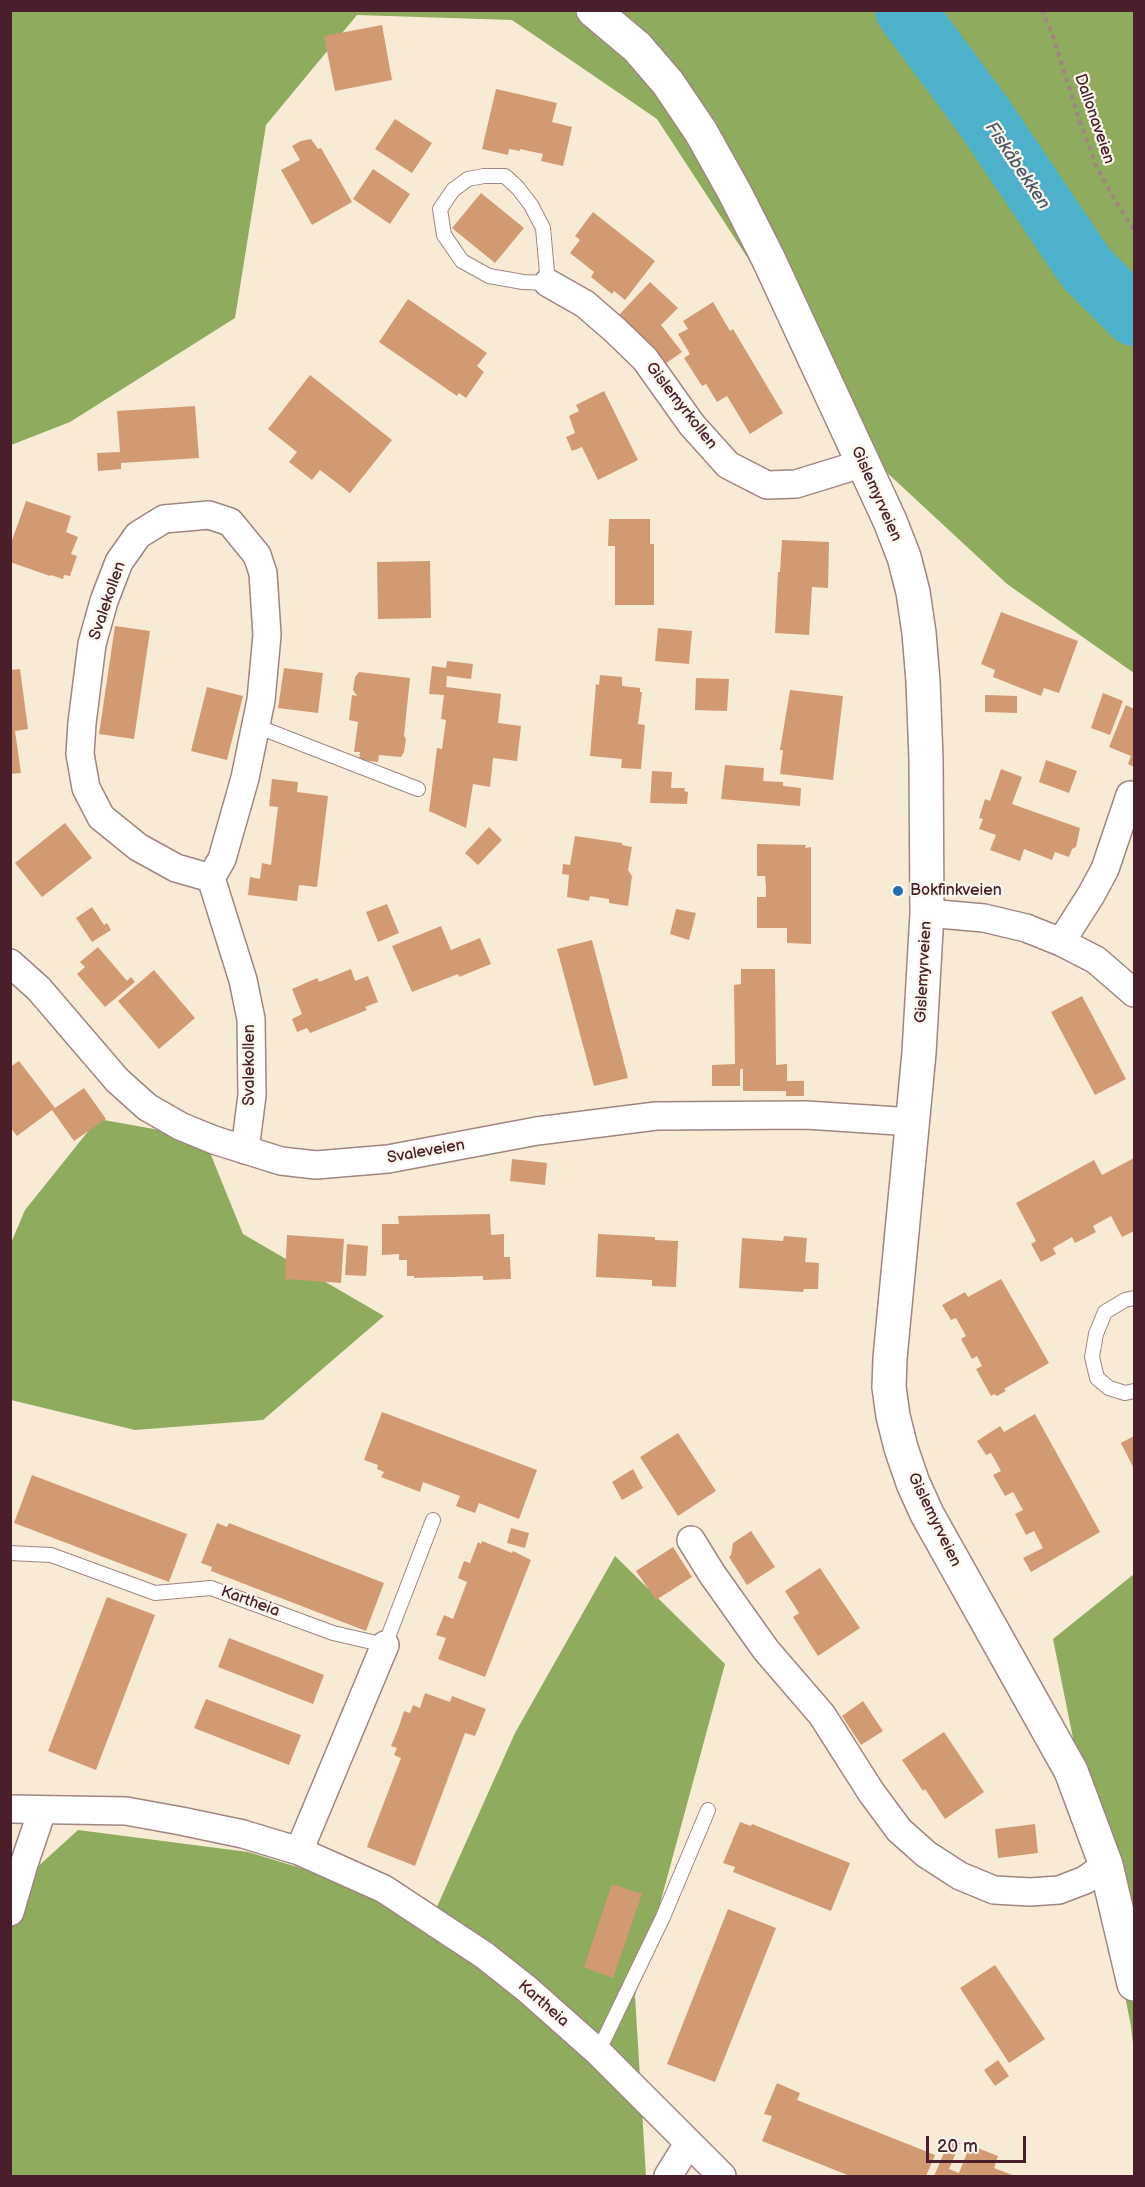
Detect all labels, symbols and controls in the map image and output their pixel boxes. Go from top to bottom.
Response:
street label: Dallonaveien [1070,71,1118,167]
water label: Fiskåbekken [980,118,1054,214]
street label: Gislemyrkollen [641,359,721,453]
street label: Gislemyrveien [846,443,906,545]
street label: Svalekollen [86,559,130,643]
place label: Bokfinkveien [910,881,1002,901]
marker: Bokfinkveien [891,884,905,898]
street label: Gislemyrveien [912,921,936,1023]
street label: Svalekollen [240,1024,260,1106]
street label: Svaleveien [386,1136,466,1168]
street label: Gislemyrveien [903,1470,965,1570]
street label: Kartheia [218,1583,282,1621]
street label: Kartheia [514,1977,572,2031]
scale bar [929,2124,1030,2162]
text: 20 m [937,2136,978,2157]

